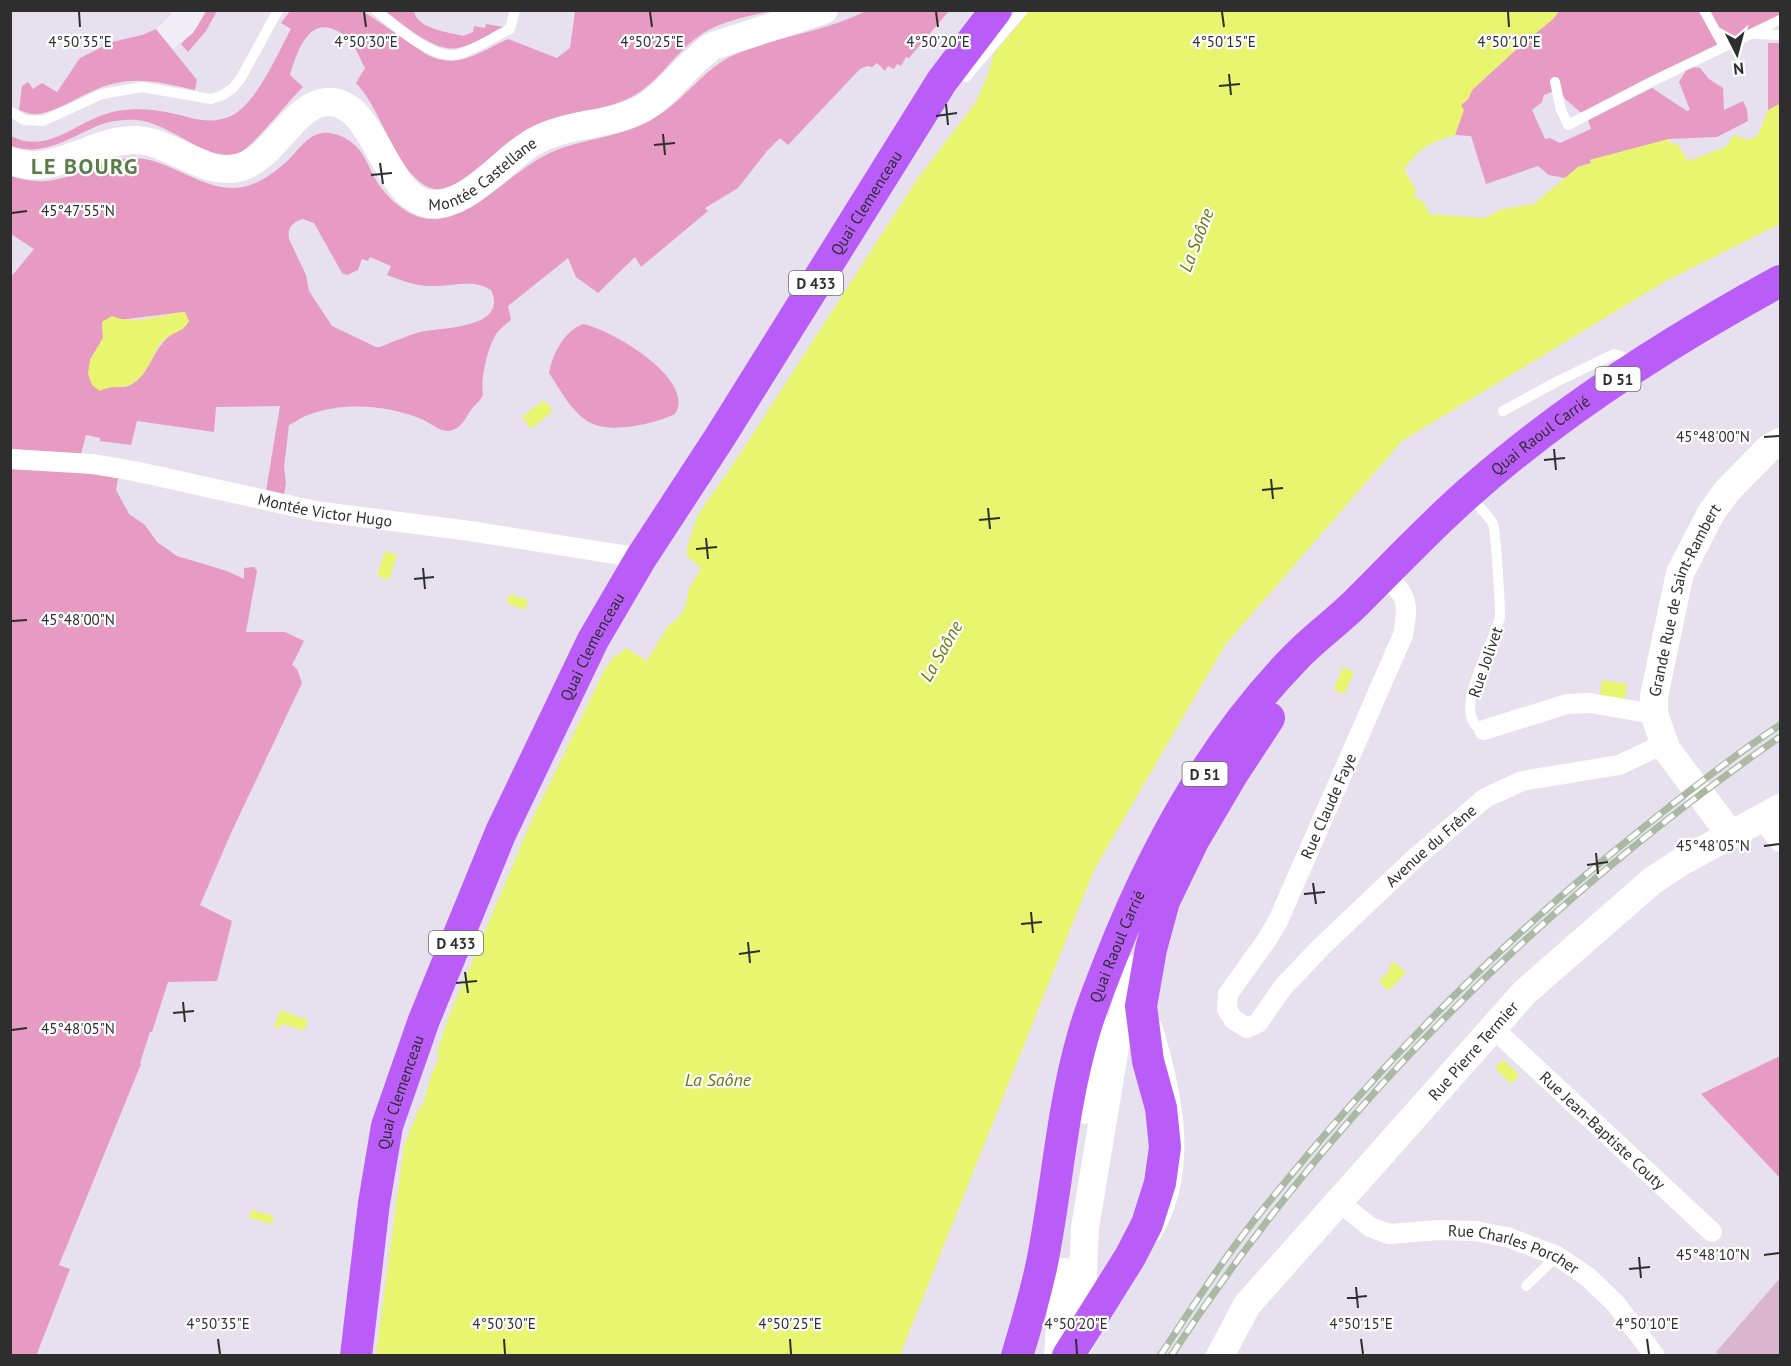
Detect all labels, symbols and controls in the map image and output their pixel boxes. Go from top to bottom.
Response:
north arrow [1707,24,1767,84]
text: 4°50'35"E [48,32,112,51]
text: 4°50'30"E [334,32,398,51]
text: 4°50'25"E [620,32,684,51]
text: 4°50'20"E [906,32,970,51]
text: 4°50'15"E [1192,32,1256,51]
text: 4°50'10"E [1477,32,1541,51]
text: N [1732,58,1745,79]
street label: Montée Castellane [428,132,540,214]
street label: Quai Clemenceau [826,147,906,259]
district label: LE BOURG [31,152,139,180]
text: 45°47'55"N [41,201,115,220]
water label: La Saône [1173,204,1219,275]
road number: D 433 [789,271,843,295]
road number: D 51 [1596,367,1640,391]
street label: Quai Raoul Carrié [1486,391,1594,479]
text: 45°48'00"N [1676,427,1750,446]
street label: Montée Victor Hugo [256,489,393,531]
street label: Grande Rue de Saint-Rambert [1644,499,1725,698]
street label: Quai Clemenceau [555,589,629,704]
text: 45°48'00"N [41,610,115,629]
water label: La Saône [914,616,968,685]
street label: Rue Jolivet [1464,623,1507,700]
street label: Rue Claude Faye [1296,750,1360,862]
road number: D 51 [1182,762,1228,786]
street label: Avenue du Frêne [1381,800,1480,891]
text: 45°48'05"N [1676,836,1750,855]
street label: Quai Raoul Carrié [1085,887,1149,1005]
road number: D 433 [429,931,483,955]
street label: Rue Pierre Termier [1424,996,1523,1104]
text: 45°48'05"N [41,1019,115,1038]
street label: Quai Clemenceau [373,1032,428,1151]
street label: Rue Jean-Baptiste Couty [1536,1067,1670,1194]
water label: La Saône [685,1068,752,1091]
street label: Rue Charles Porcher [1448,1220,1583,1278]
text: 45°48'10"N [1676,1245,1750,1264]
text: 4°50'35"E [186,1314,250,1333]
text: 4°50'30"E [472,1314,536,1333]
text: 4°50'25"E [758,1314,822,1333]
text: 4°50'20"E [1044,1314,1108,1333]
text: 4°50'15"E [1329,1314,1393,1333]
text: 4°50'10"E [1615,1314,1679,1333]

